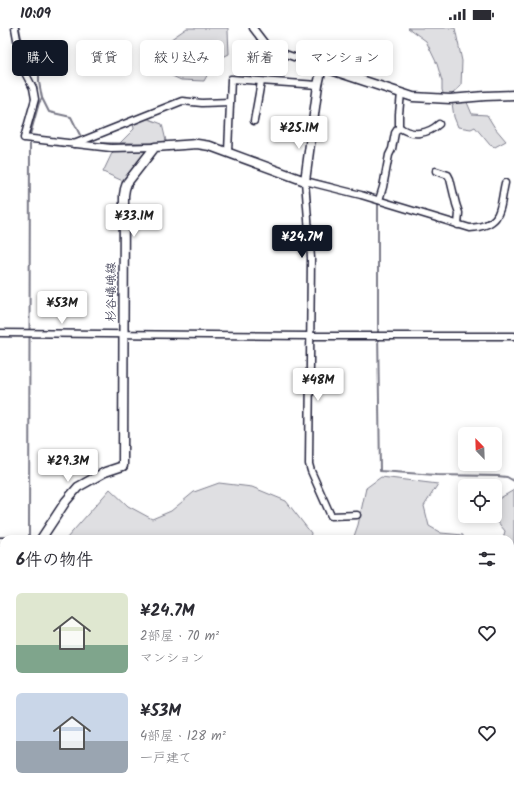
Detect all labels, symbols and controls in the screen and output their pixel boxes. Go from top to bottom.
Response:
text: 10:09 [20,2,51,26]
chip: 購入 [12,40,68,76]
chip: 賃貸 [76,40,132,76]
chip: 絞り込み [140,40,224,76]
chip: 新着 [232,40,288,76]
chip: マンション [296,40,393,76]
pin: ¥25.1M [266,116,332,150]
text: ¥25.1M [280,118,319,139]
pin: ¥33.1M [101,204,167,238]
text: ¥33.1M [114,206,154,227]
pin: ¥24.7M [269,225,335,259]
text: ¥24.7M [281,227,323,248]
street label: 杉谷嶬峨線 [102,262,121,322]
pin: ¥53M [38,291,86,325]
text: ¥53M [46,293,78,314]
pin: ¥48M [294,368,342,402]
text: ¥48M [302,370,334,391]
north arrow [458,427,502,471]
map controls [458,427,502,523]
pin: ¥29.3M [35,449,101,483]
text: ¥29.3M [47,451,89,472]
button: locate [458,479,502,523]
text: 6件の物件 [16,547,93,574]
icon: filters [476,548,498,570]
text: ¥24.7M [140,598,195,625]
icon: home [48,609,96,657]
icon: heart [476,622,498,644]
text: 2部屋 · 70 m² [140,626,219,647]
text: マンション [140,648,204,669]
text: ¥53M [140,698,181,725]
icon: home [48,709,96,757]
icon: heart [476,722,498,744]
text: 4部屋 · 128 m² [140,726,226,747]
text: 一戸建て [140,748,192,769]

